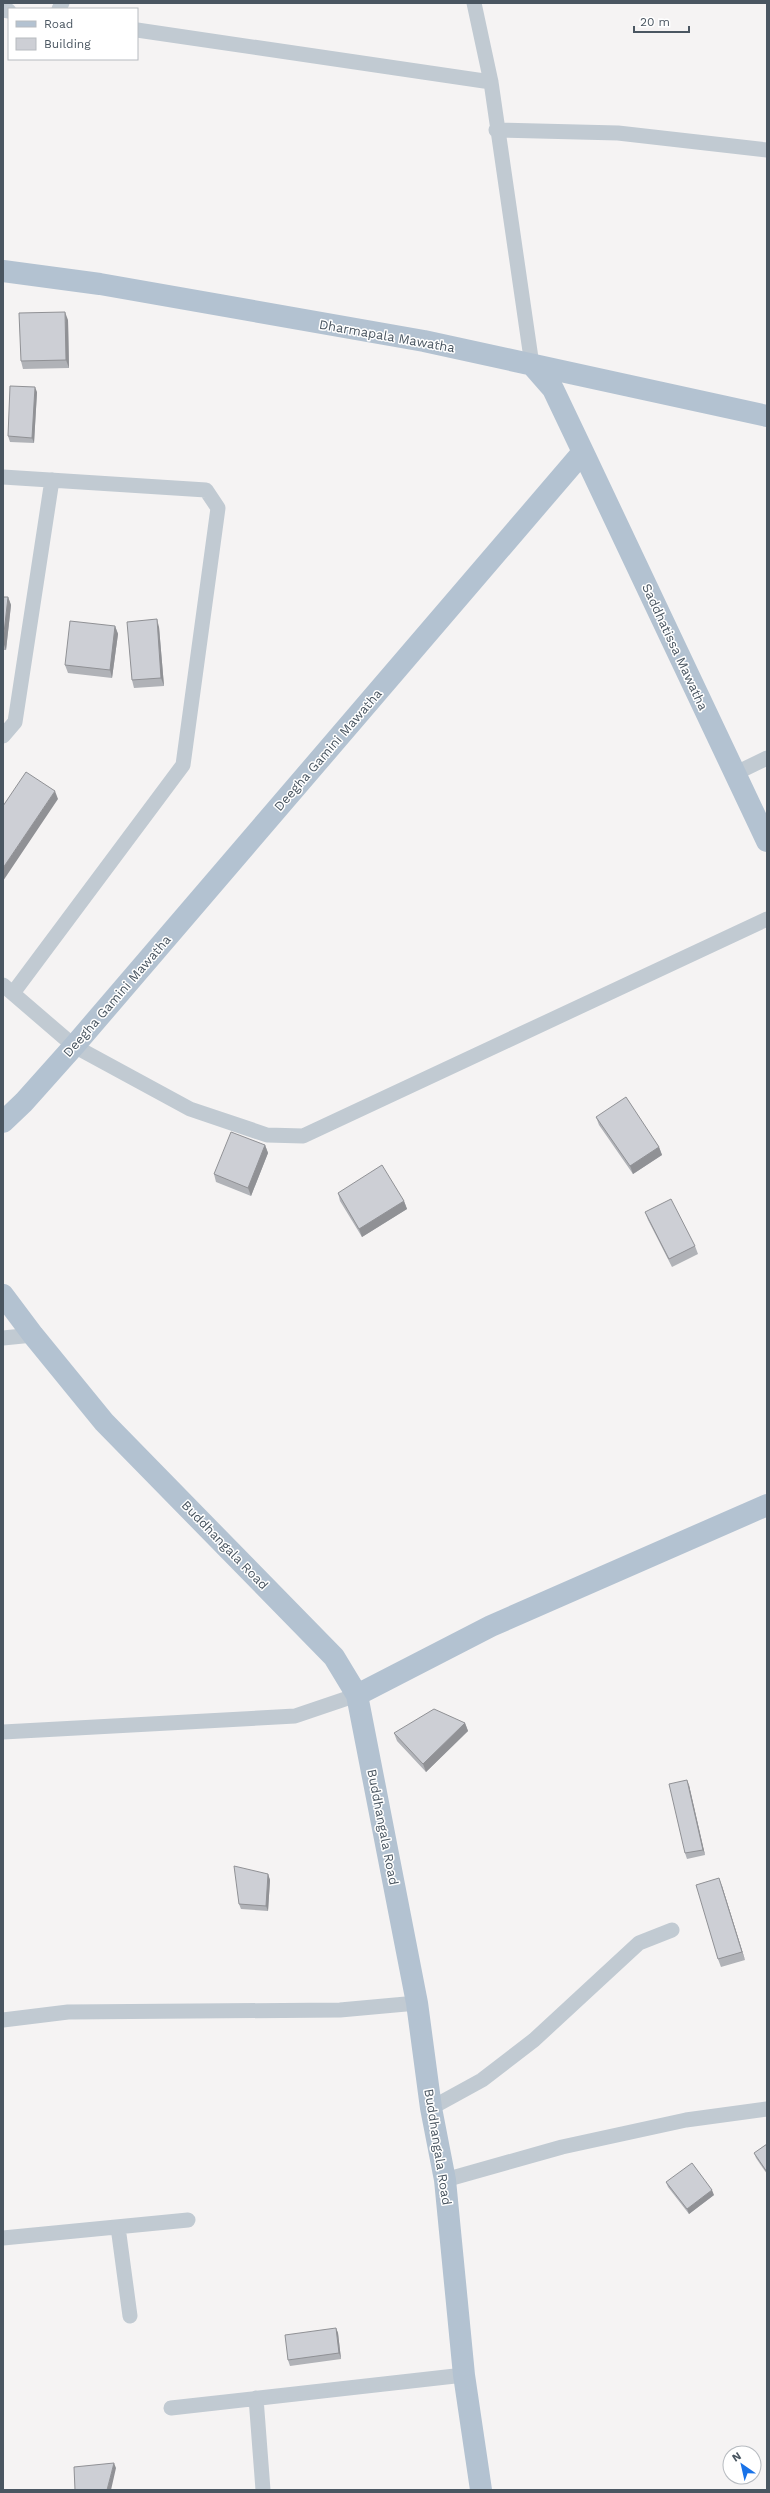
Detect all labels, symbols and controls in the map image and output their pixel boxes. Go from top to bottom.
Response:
legend [8,8,138,60]
scale bar [634,8,689,34]
text: 20 m [640,15,670,29]
text: Road [44,17,73,31]
text: Building [44,37,91,51]
street label: Dharmapala Mawatha [318,317,457,355]
street label: Saddhatissa Mawatha [639,581,711,713]
street label: Deegha Gamini Mawatha [271,686,385,814]
street label: Deegha Gamini Mawatha [60,932,174,1060]
street label: Buddhangala Road [179,1497,271,1593]
street label: Buddhangala Road [364,1768,402,1886]
street label: Buddhangala Road [421,2088,455,2206]
north arrow [722,2445,762,2485]
text: N [730,2449,744,2465]

